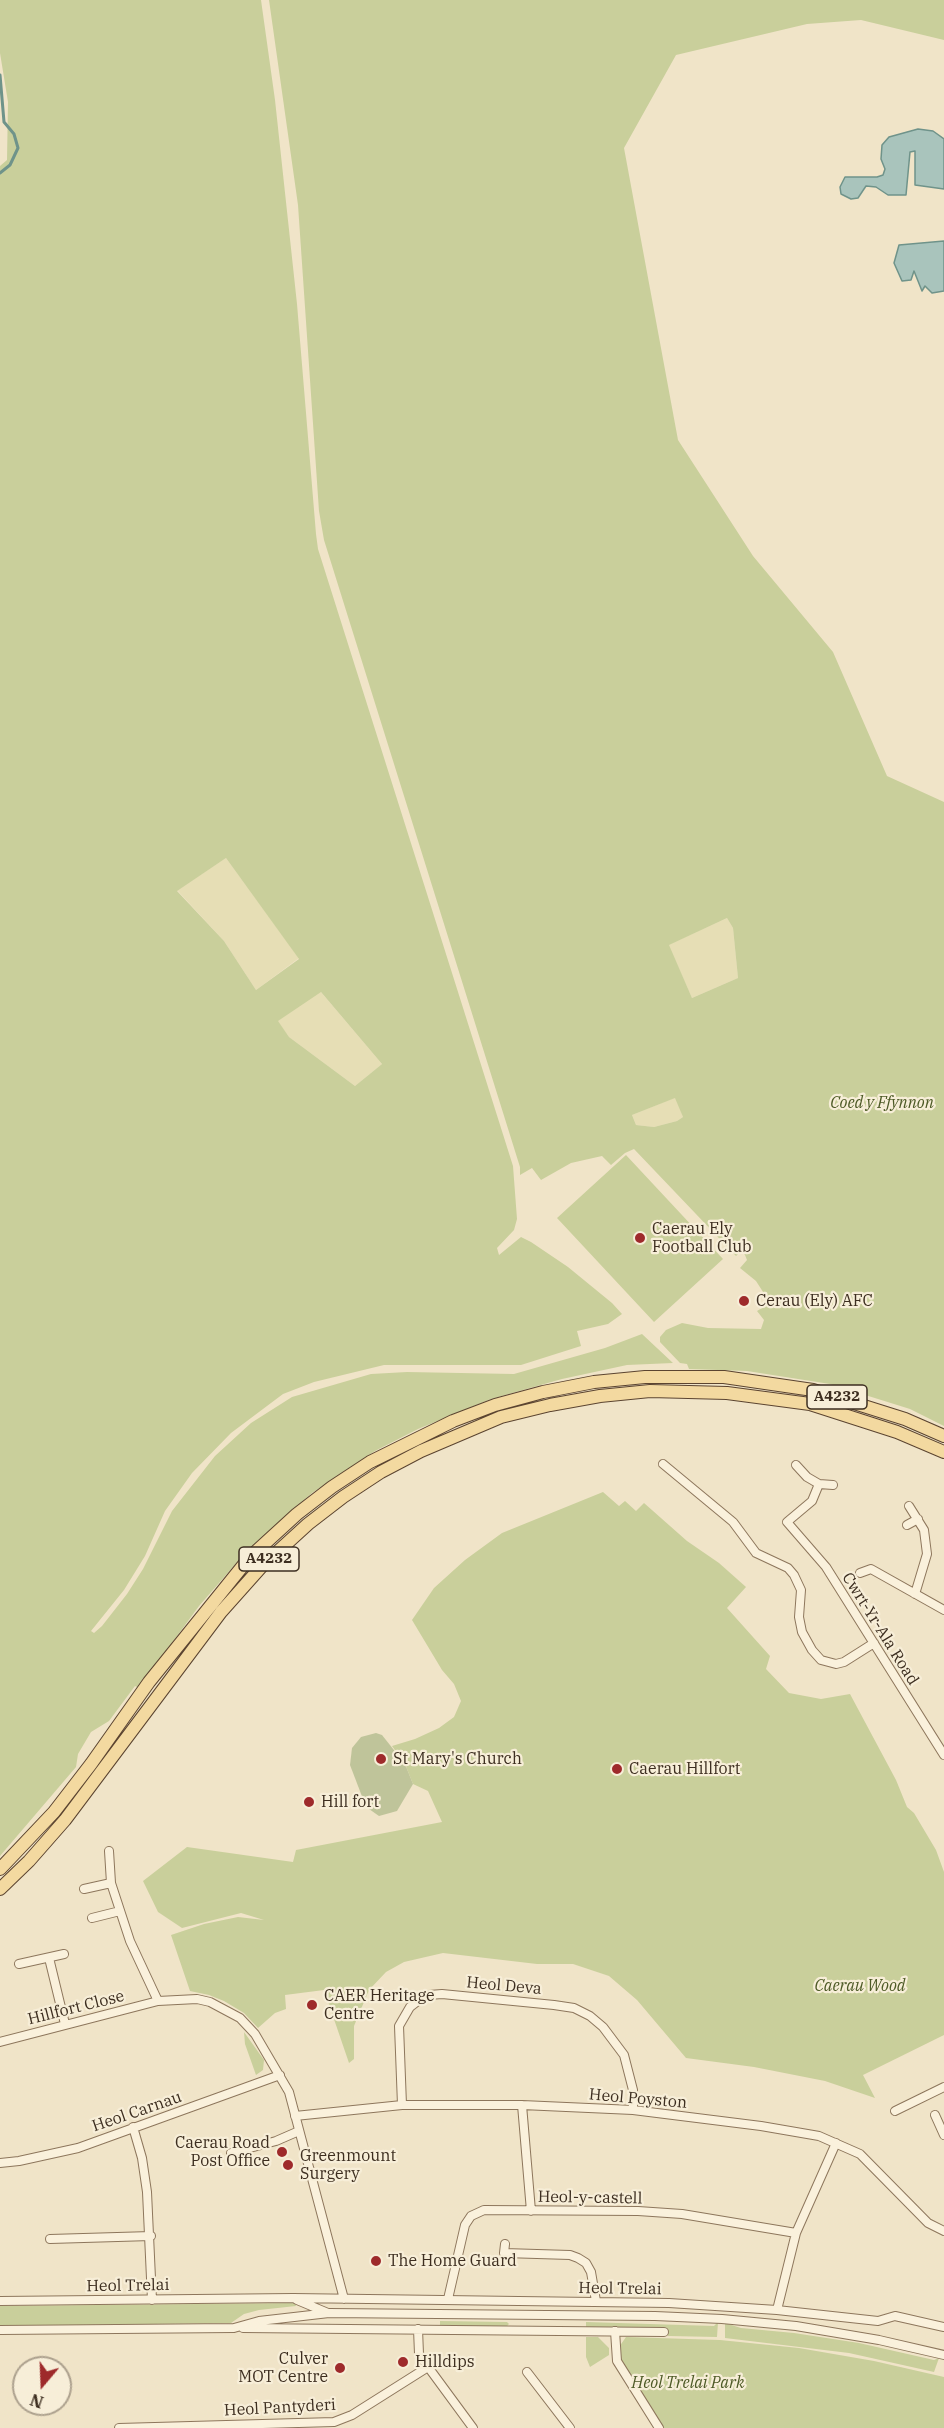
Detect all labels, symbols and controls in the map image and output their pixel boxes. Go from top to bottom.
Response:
park label: Coed y Ffynnon [830,1093,934,1113]
place label: Caerau Ely Football Club [652,1219,752,1257]
marker: Caerau Ely Football Club [633,1231,647,1245]
place label: Cerau (Ely) AFC [756,1291,873,1311]
marker: Cerau (Ely) AFC [737,1294,751,1308]
road number: A4232 [807,1385,867,1409]
road number: A4232 [239,1547,299,1571]
street label: Cwrt-Yr-Ala Road [838,1569,922,1689]
place label: St Mary's Church [393,1749,522,1769]
marker: St Mary's Church [374,1752,388,1766]
place label: Caerau Hillfort [629,1759,740,1779]
marker: Caerau Hillfort [610,1762,624,1776]
place label: Hill fort [321,1792,379,1812]
marker: Hill fort [302,1795,316,1809]
street label: Heol Deva [465,1973,543,1999]
park label: Caerau Wood [814,1976,906,1996]
place label: CAER Heritage Centre [324,1986,435,2024]
street label: Hillfort Close [26,1987,126,2029]
marker: CAER Heritage Centre [305,1998,319,2012]
street label: Heol Poyston [588,2085,688,2113]
street label: Heol Carnau [90,2088,184,2136]
place label: Caerau Road Post Office [175,2133,270,2171]
marker: Caerau Road Post Office [275,2145,289,2159]
place label: Greenmount Surgery [300,2146,396,2184]
marker: Greenmount Surgery [281,2158,295,2172]
street label: Heol-y-castell [538,2187,642,2209]
place label: The Home Guard [388,2251,517,2271]
marker: The Home Guard [369,2254,383,2268]
street label: Heol Trelai [86,2276,170,2296]
street label: Heol Trelai [578,2279,662,2299]
place label: Culver MOT Centre [238,2349,328,2387]
place label: Hilldips [415,2352,475,2372]
marker: Hilldips [396,2355,410,2369]
north arrow [12,2356,72,2416]
marker: Culver MOT Centre [333,2361,347,2375]
park label: Heol Trelai Park [632,2373,744,2393]
text: N [28,2390,46,2413]
street label: Heol Pantyderi [224,2395,336,2421]

